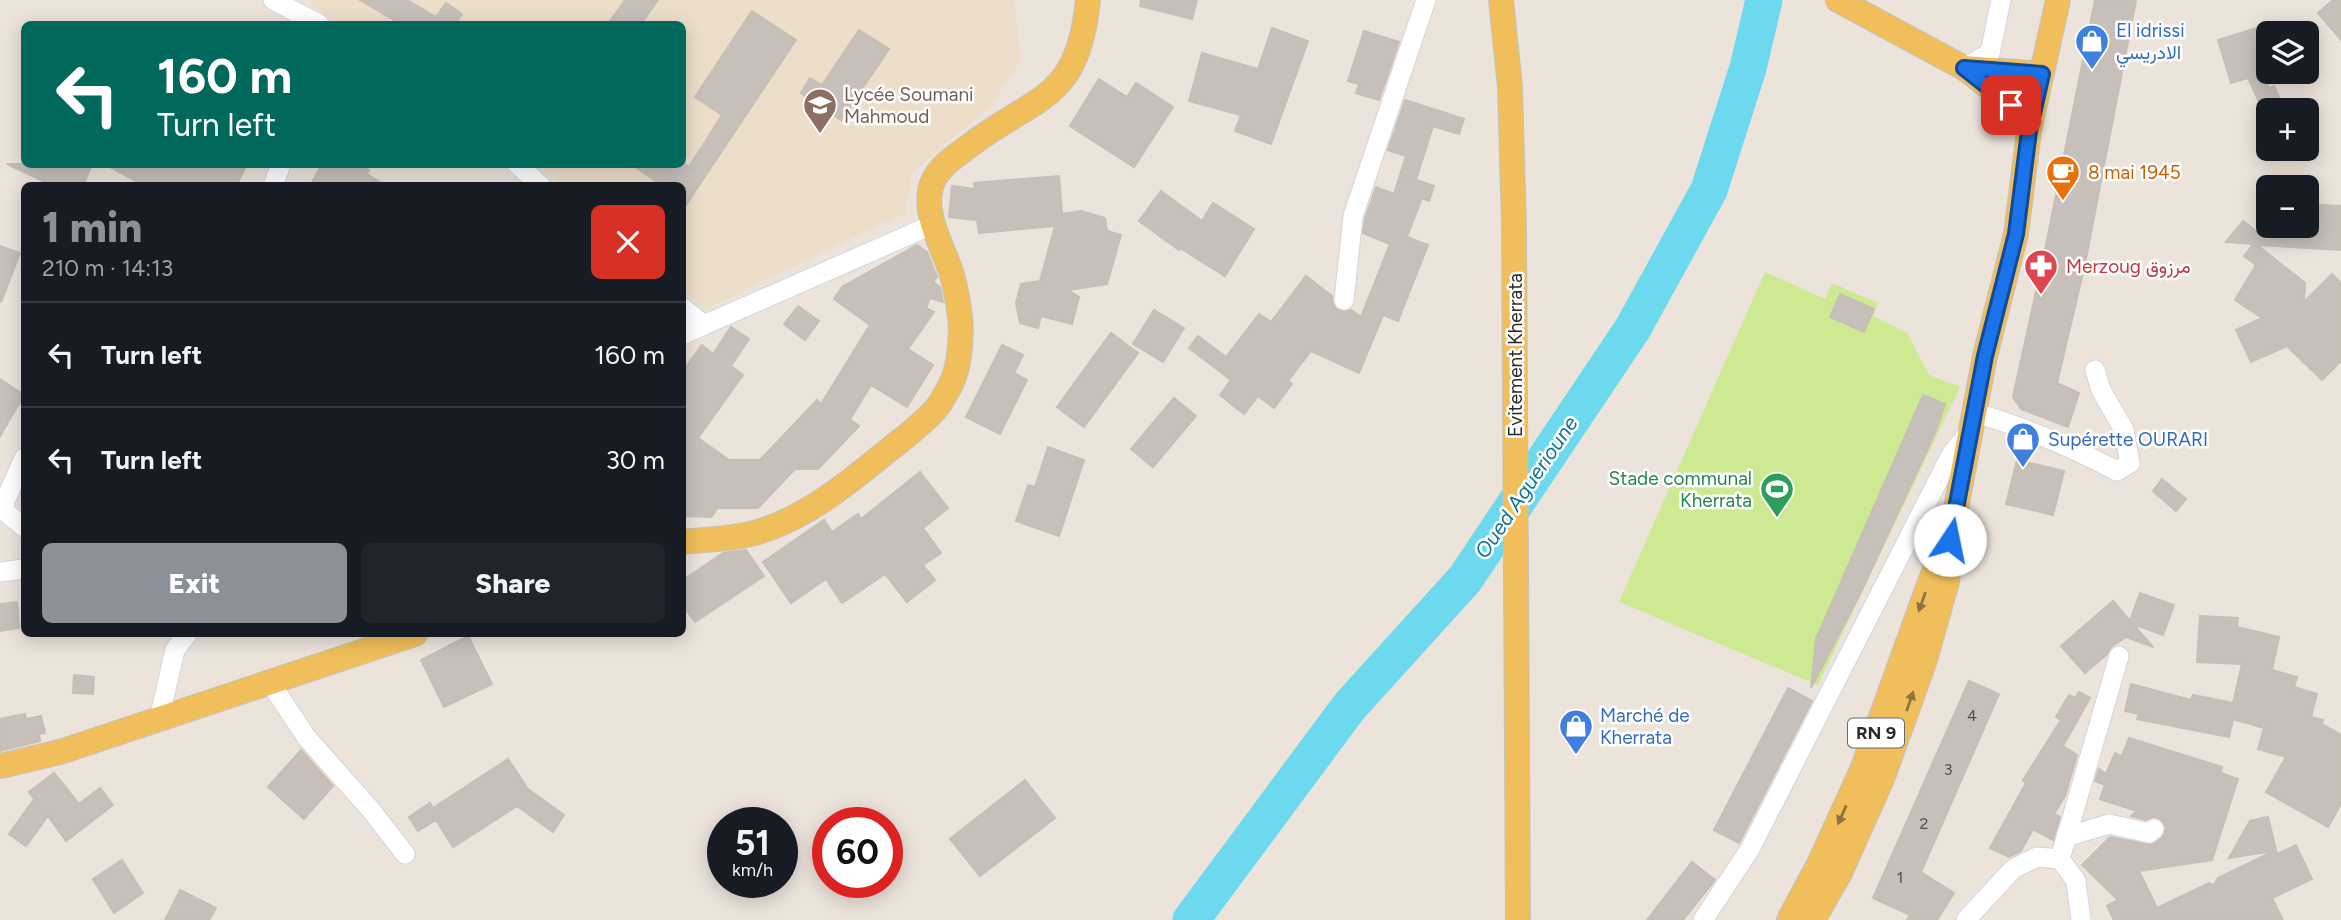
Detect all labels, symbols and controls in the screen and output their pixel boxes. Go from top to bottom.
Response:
place label: El idrissi الادريسي [2116,19,2185,68]
map controls [2256,21,2319,238]
button: layers [2256,21,2319,84]
shop icon: El idrissi الادريسي [2073,22,2111,71]
text: 160 m [157,46,292,105]
icon: left [42,49,133,140]
pin [1981,75,2041,135]
place label: Lycée Soumani Mahmoud [844,83,973,128]
school or university icon: Lycée Soumani Mahmoud [801,86,839,135]
icon: arrive [1992,86,2030,124]
button: + [2256,98,2319,161]
text: Turn left [157,106,276,144]
cafe icon: 8 mai 1945 [2044,153,2082,202]
place label: 8 mai 1945 [2088,161,2181,184]
button: − [2256,175,2319,238]
text: 1 min [42,202,142,253]
button: close [591,205,665,279]
pharmacy icon: Merzoug مرزوق [2022,247,2060,296]
text: 210 m · 14:13 [42,254,173,282]
place label: Merzoug مرزوق [2066,255,2191,278]
street label: Evitement Kherrata [1504,273,1527,437]
icon: left [42,336,80,374]
text: Turn left [101,339,202,371]
text: 160 m [594,339,665,371]
water label: Oued Aguerioune [1469,411,1583,563]
shop icon: Supérette OURARI [2004,420,2042,469]
place label: Supérette OURARI [2048,428,2208,451]
icon: left [42,441,80,479]
text: Turn left [101,444,202,476]
text: 30 m [606,444,665,476]
place label: Stade communal Kherrata [1609,467,1752,512]
sports icon: Stade communal Kherrata [1758,470,1796,519]
position arrow [1913,503,1987,577]
button: Exit [42,543,347,623]
button: Share [361,543,665,623]
one-way arrow [1916,591,1927,612]
one-way arrow [1905,691,1916,712]
place label: Marché de Kherrata [1600,704,1690,749]
house number: 4 [1967,706,1977,725]
shop icon: Marché de Kherrata [1557,707,1595,756]
road number: RN 9 [1848,718,1904,748]
house number: 3 [1944,760,1952,779]
one-way arrow [1836,804,1847,825]
speed limit sign: 60 [812,807,903,898]
house number: 2 [1920,814,1928,833]
text: 51 [735,822,770,864]
text: km/h [732,859,773,881]
house number: 1 [1897,868,1903,887]

